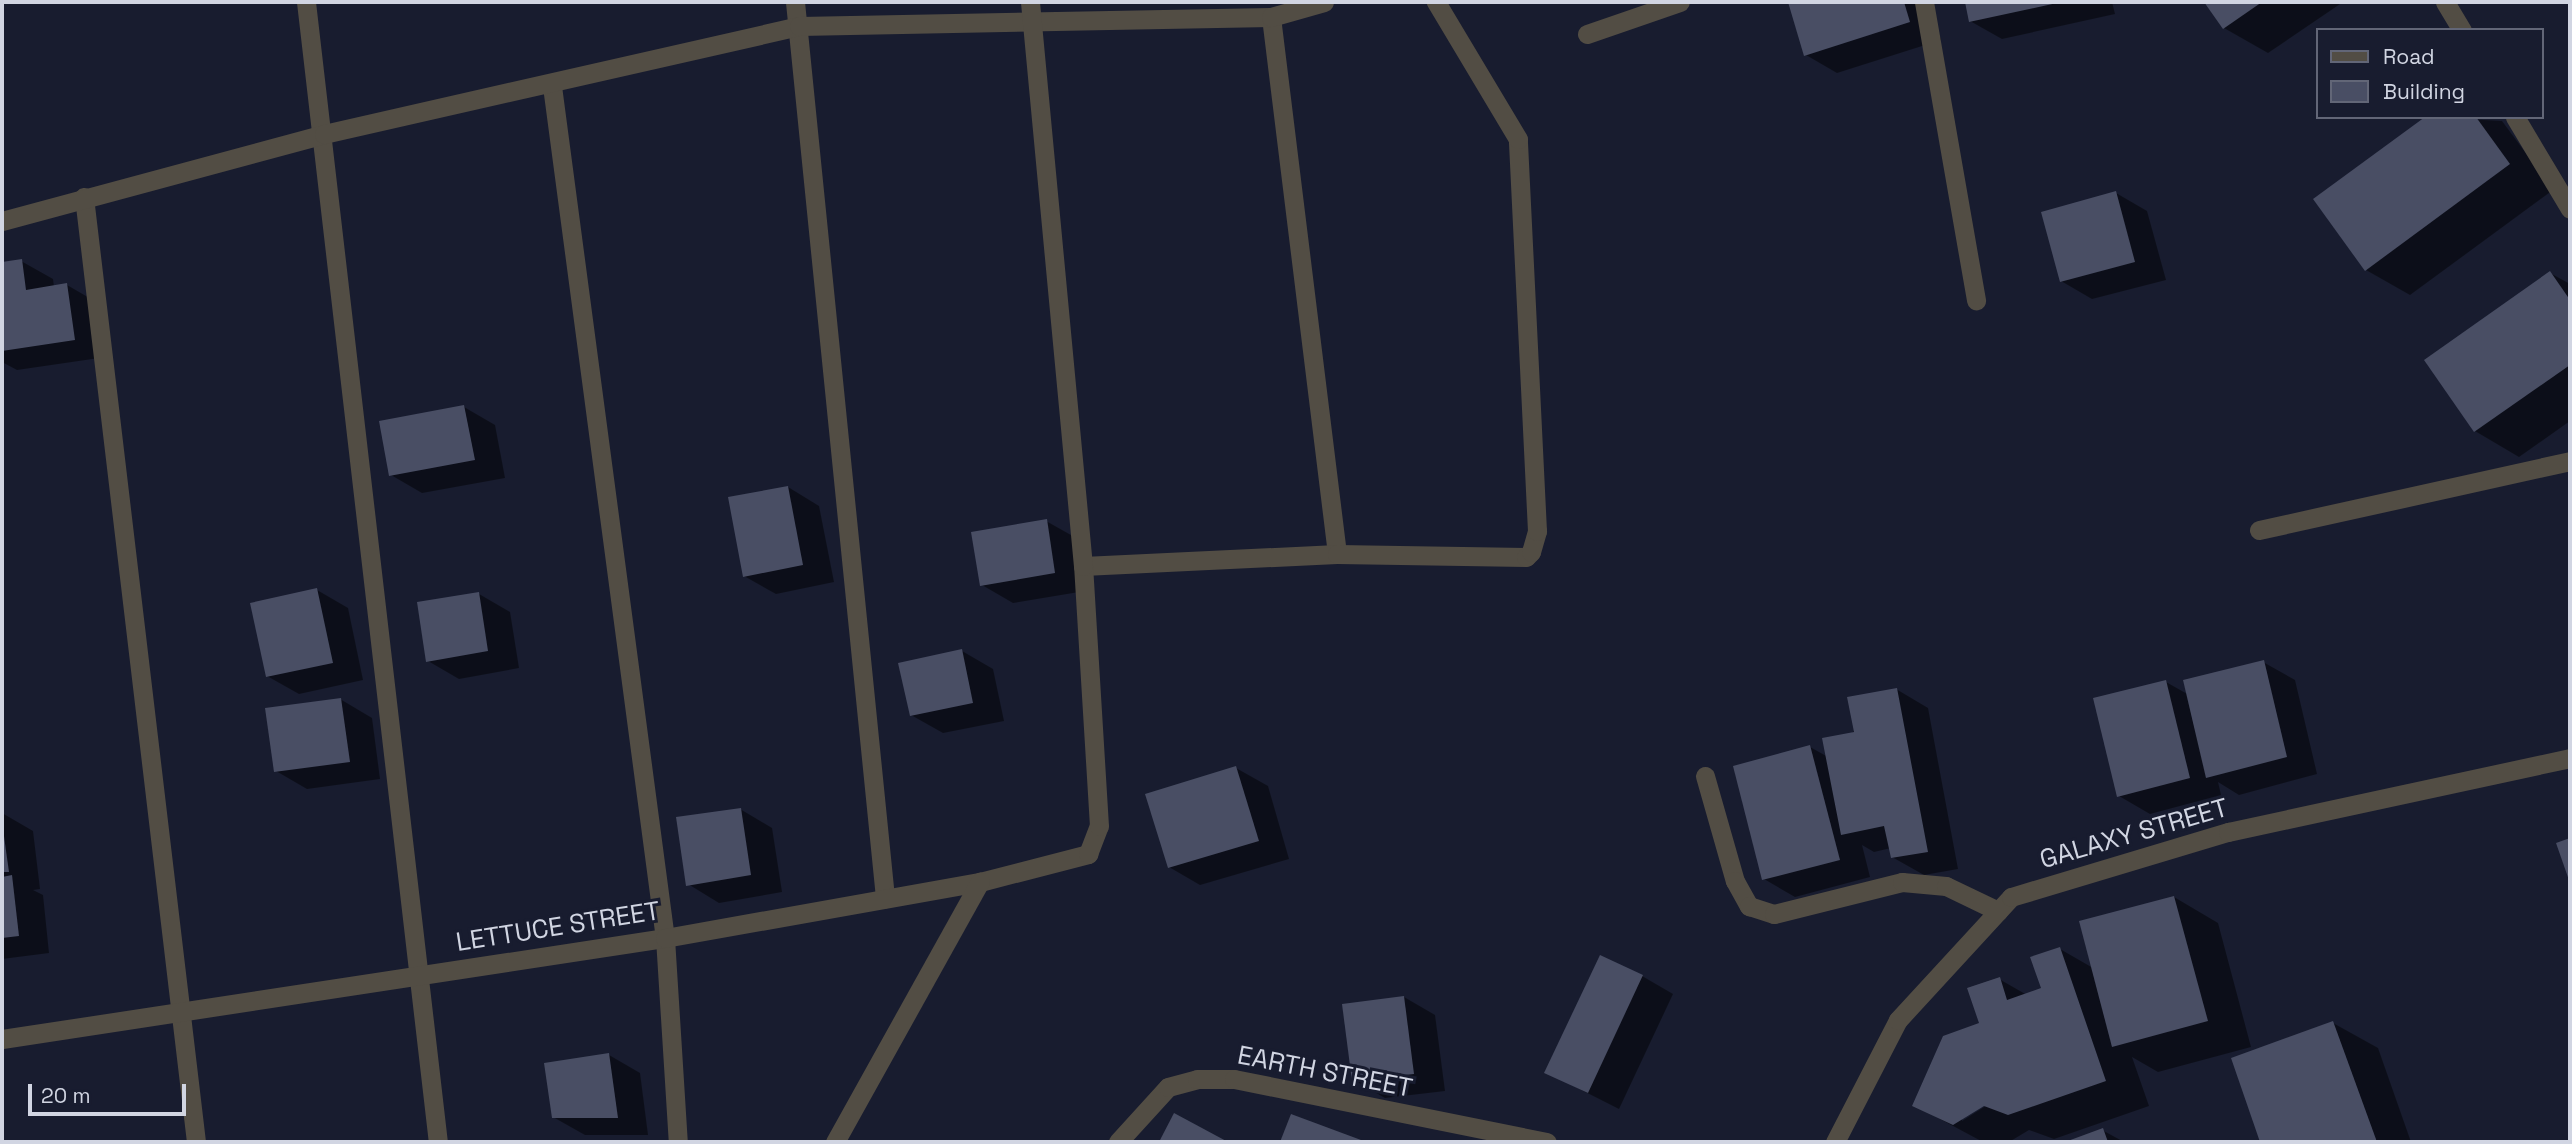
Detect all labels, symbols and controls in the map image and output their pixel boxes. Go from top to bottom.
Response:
legend [2316,28,2544,119]
text: Road [2383,43,2435,70]
text: Building [2383,78,2465,105]
street label: GALAXY STREET [2036,792,2232,876]
street label: LETTUCE STREET [454,895,662,959]
street label: EARTH STREET [1235,1040,1415,1104]
scale bar [32,1070,189,1114]
text: 20 m [41,1082,91,1109]

